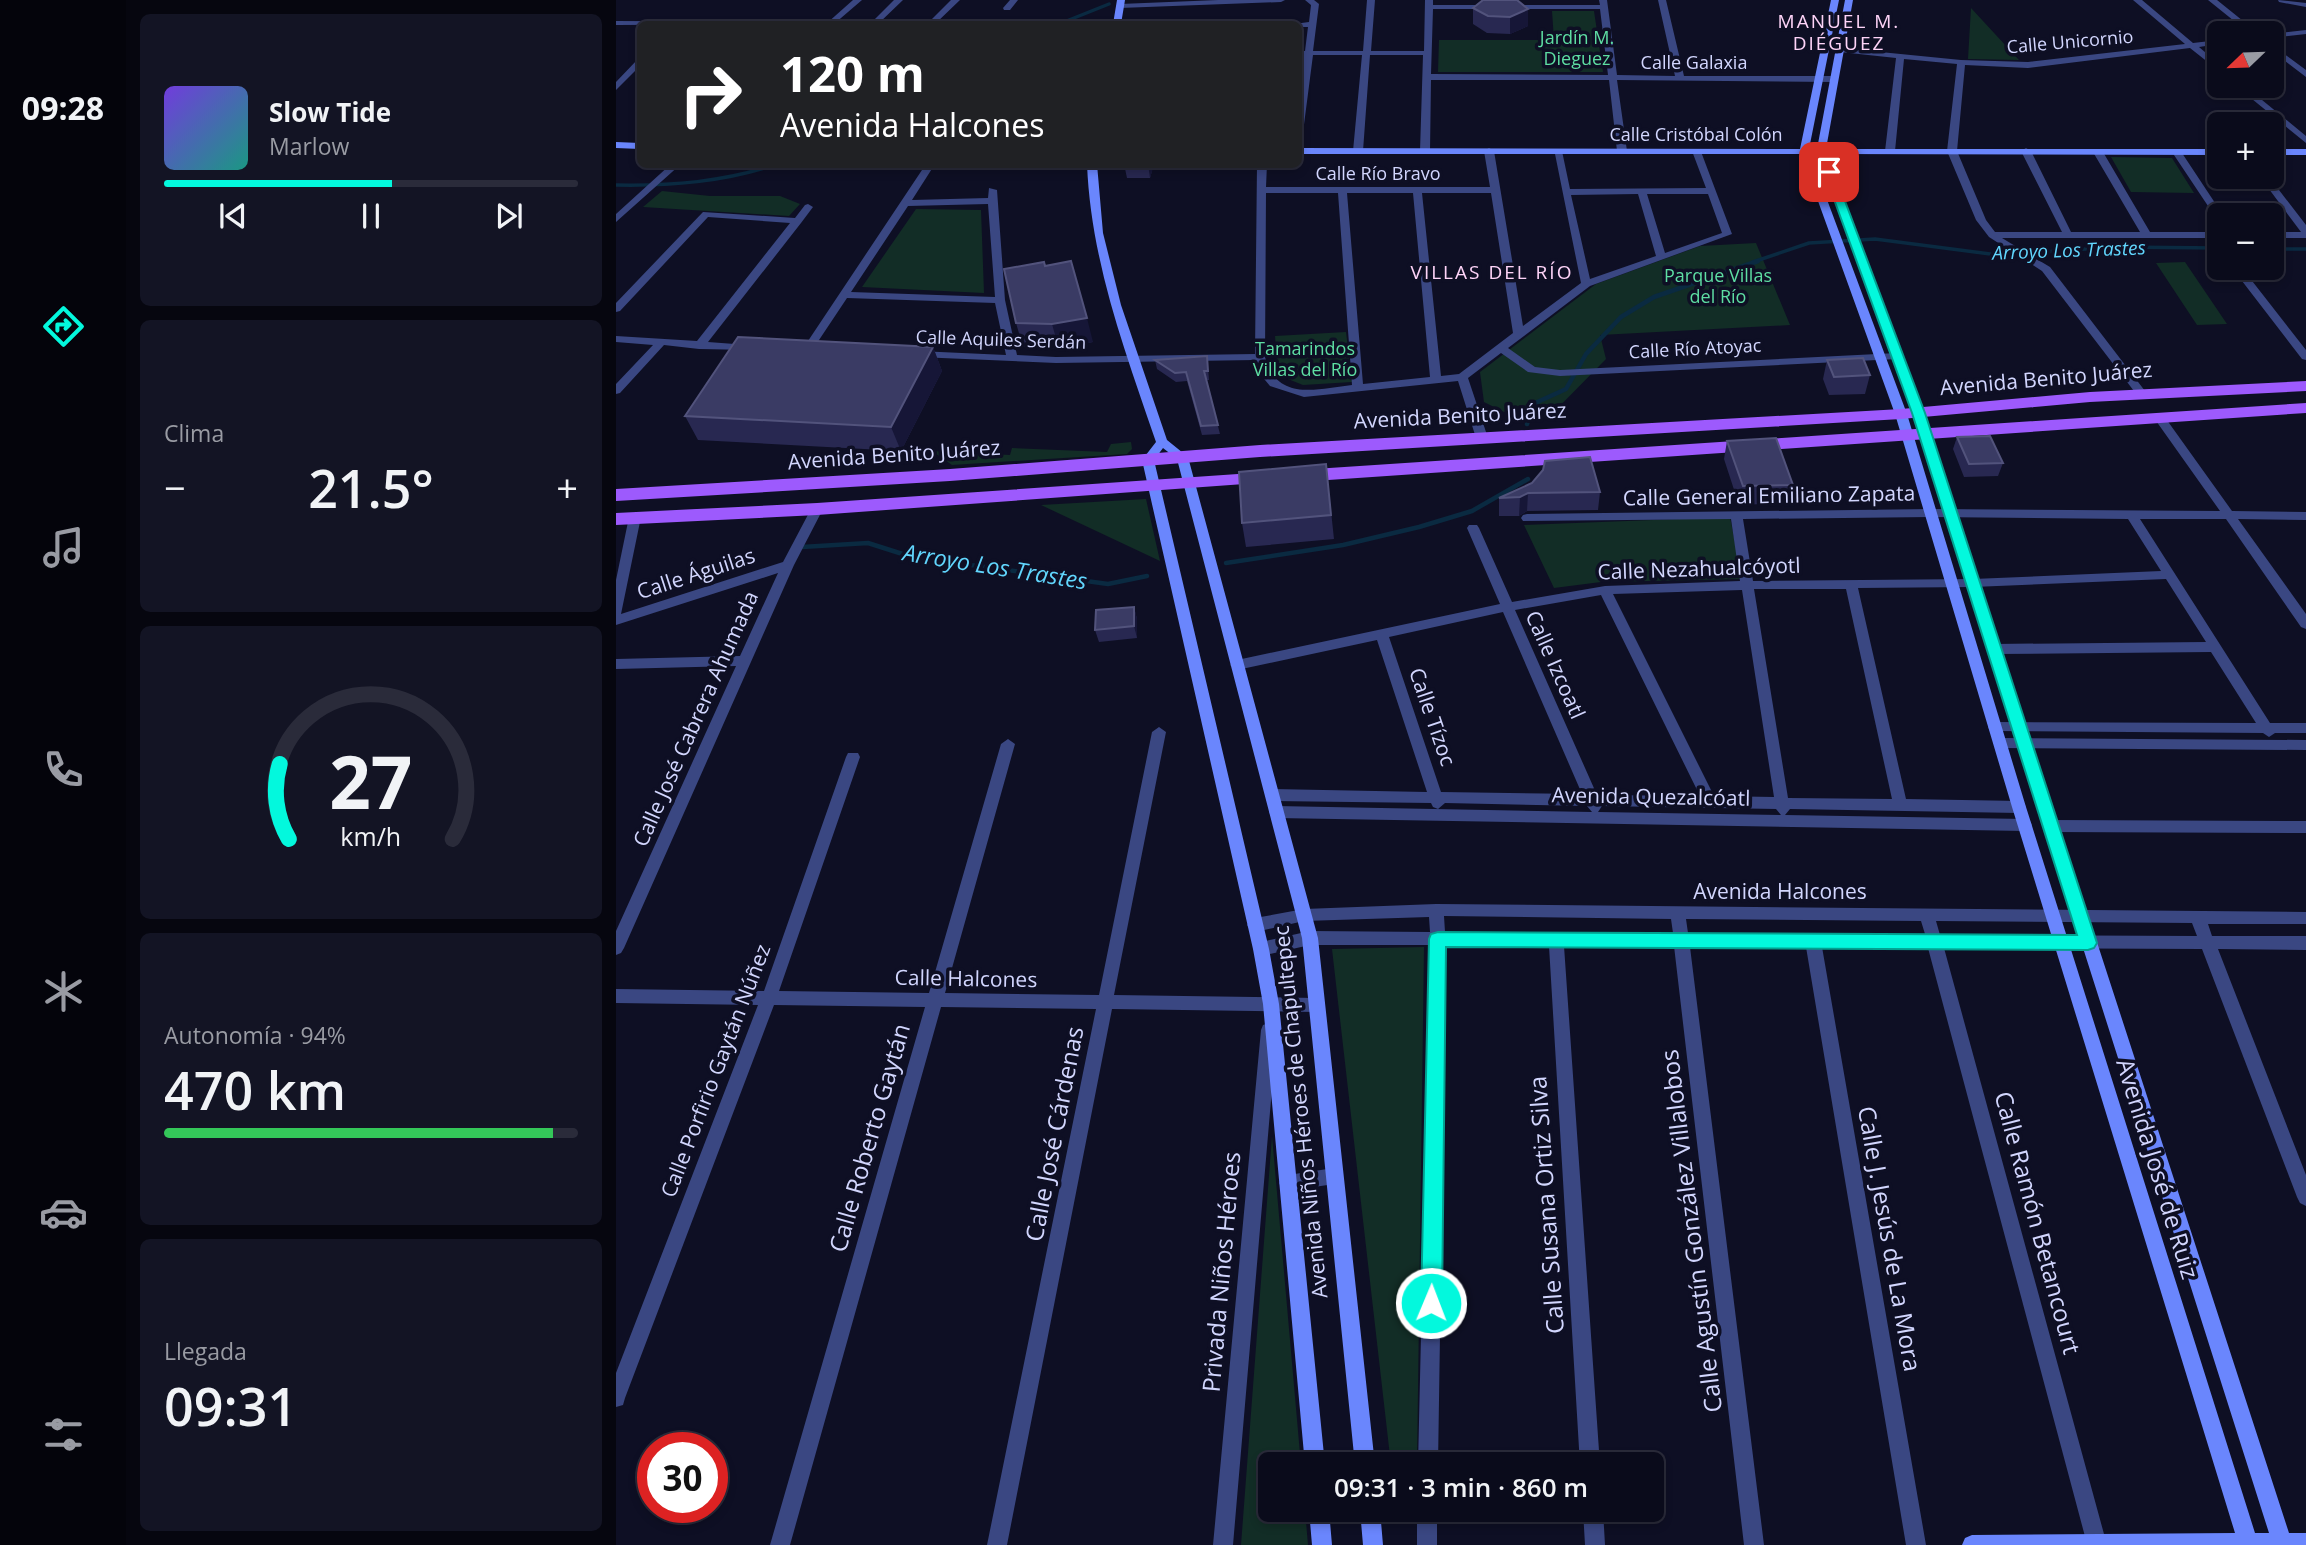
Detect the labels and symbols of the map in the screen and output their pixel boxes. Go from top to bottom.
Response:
district label: MANUEL M. DIÉGUEZ [1778,8,1900,56]
north arrow [2207,21,2284,98]
street label: Calle Unicornio [2006,24,2134,58]
park label: Jardín M. Dieguez [1538,25,1614,70]
street label: Calle Galaxia [1641,50,1747,74]
street label: Calle Cristóbal Colón [1609,122,1783,146]
pin [1799,142,1859,202]
street label: Calle Río Bravo [1315,161,1441,185]
water label: Arroyo Los Trastes [1990,234,2146,266]
district label: VILLAS DEL RÍO [1411,259,1573,285]
park label: Parque Villas del Río [1664,263,1772,308]
street label: Calle Aquiles Serdán [915,324,1087,354]
street label: Calle Río Atoyac [1628,333,1762,363]
park label: Tamarindos Villas del Río [1253,336,1357,381]
street label: Avenida Benito Juárez [1938,355,2153,401]
street label: Avenida Benito Juárez [1353,395,1567,435]
street label: Avenida Benito Juárez [787,433,1001,475]
street label: Calle General Emiliano Zapata [1623,478,1915,512]
water label: Arroyo Los Trastes [899,535,1090,596]
street label: Calle Águilas [633,541,758,605]
street label: Calle Nezahualcóyotl [1597,550,1801,586]
street label: Calle José Cabrera Ahumada [626,586,764,851]
street label: Calle Izcoatl [1520,606,1592,723]
street label: Calle Tízoc [1403,664,1463,770]
street label: Avenida Quezalcóatl [1551,780,1751,812]
street label: Avenida Halcones [1693,877,1867,905]
street label: Avenida Niños Héroes de Chapultepec [1267,924,1333,1300]
street label: Calle Porfirio Gaytán Núñez [654,940,776,1201]
street label: Calle Halcones [894,963,1038,993]
street label: Calle Roberto Gaytán [820,1020,917,1256]
street label: Calle José Cárdenas [1017,1023,1091,1244]
street label: Calle Agustín González Villalobos [1652,1048,1729,1414]
street label: Avenida José de Ruiz [2109,1054,2208,1283]
street label: Calle Susana Ortiz Silva [1520,1075,1571,1335]
street label: Calle Ramón Betancourt [1987,1088,2089,1358]
street label: Calle J. Jesús de La Mora [1851,1104,1930,1374]
street label: Privada Niños Héroes [1194,1150,1247,1393]
position arrow [1394,1266,1468,1340]
speed limit sign: 30 [637,1432,728,1523]

